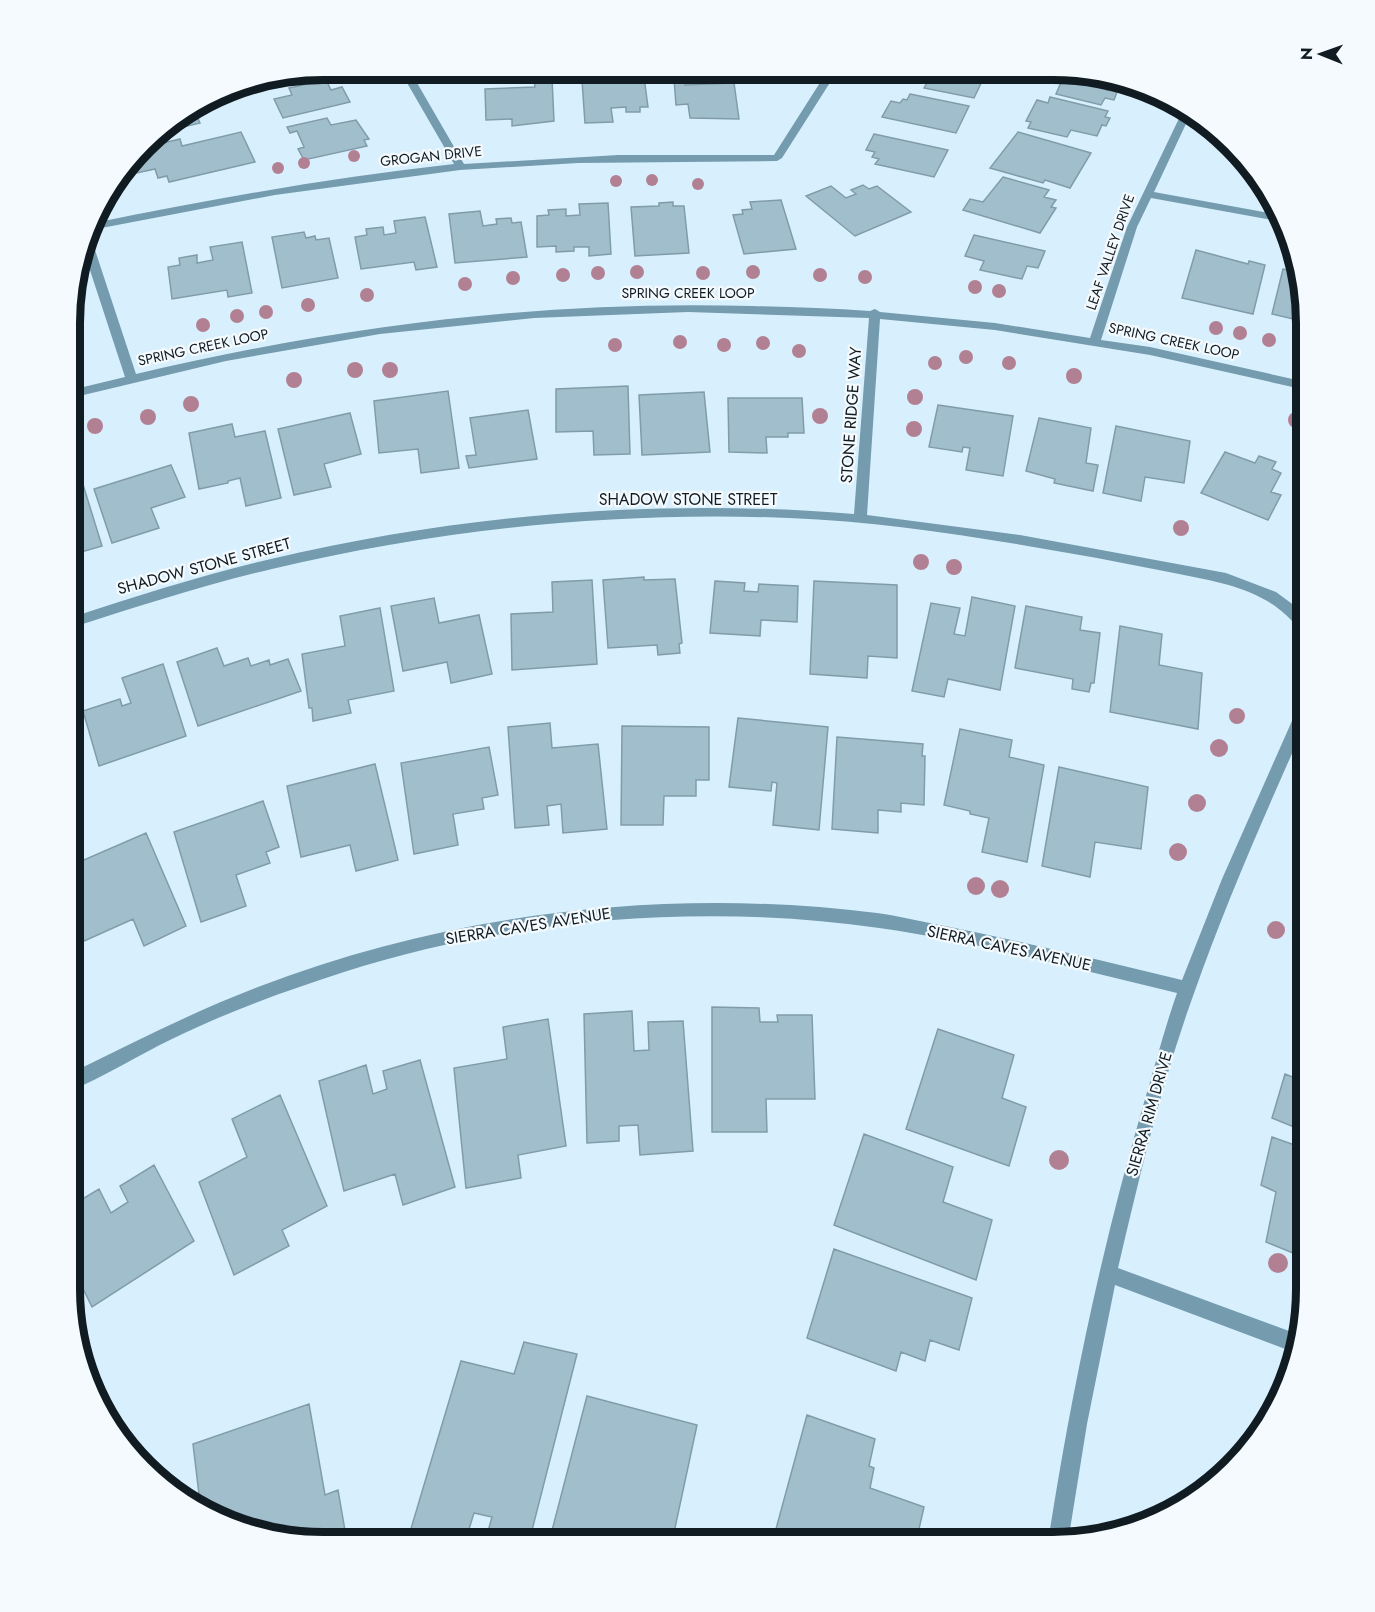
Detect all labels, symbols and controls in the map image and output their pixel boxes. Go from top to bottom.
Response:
north arrow [1291,24,1351,84]
text: N [1295,47,1318,60]
street label: GROGAN DRIVE [379,141,483,171]
street label: LEAF VALLEY DRIVE [1081,191,1139,313]
street label: SPRING CREEK LOOP [621,283,755,303]
street label: SPRING CREEK LOOP [1107,317,1242,365]
street label: SPRING CREEK LOOP [136,323,271,371]
street label: STONE RIDGE WAY [835,346,867,484]
street label: SHADOW STONE STREET [599,488,778,511]
street label: SHADOW STONE STREET [115,532,294,600]
street label: SIERRA CAVES AVENUE [444,902,612,950]
street label: SIERRA CAVES AVENUE [925,919,1093,977]
street label: SIERRA RIM DRIVE [1120,1049,1178,1179]

